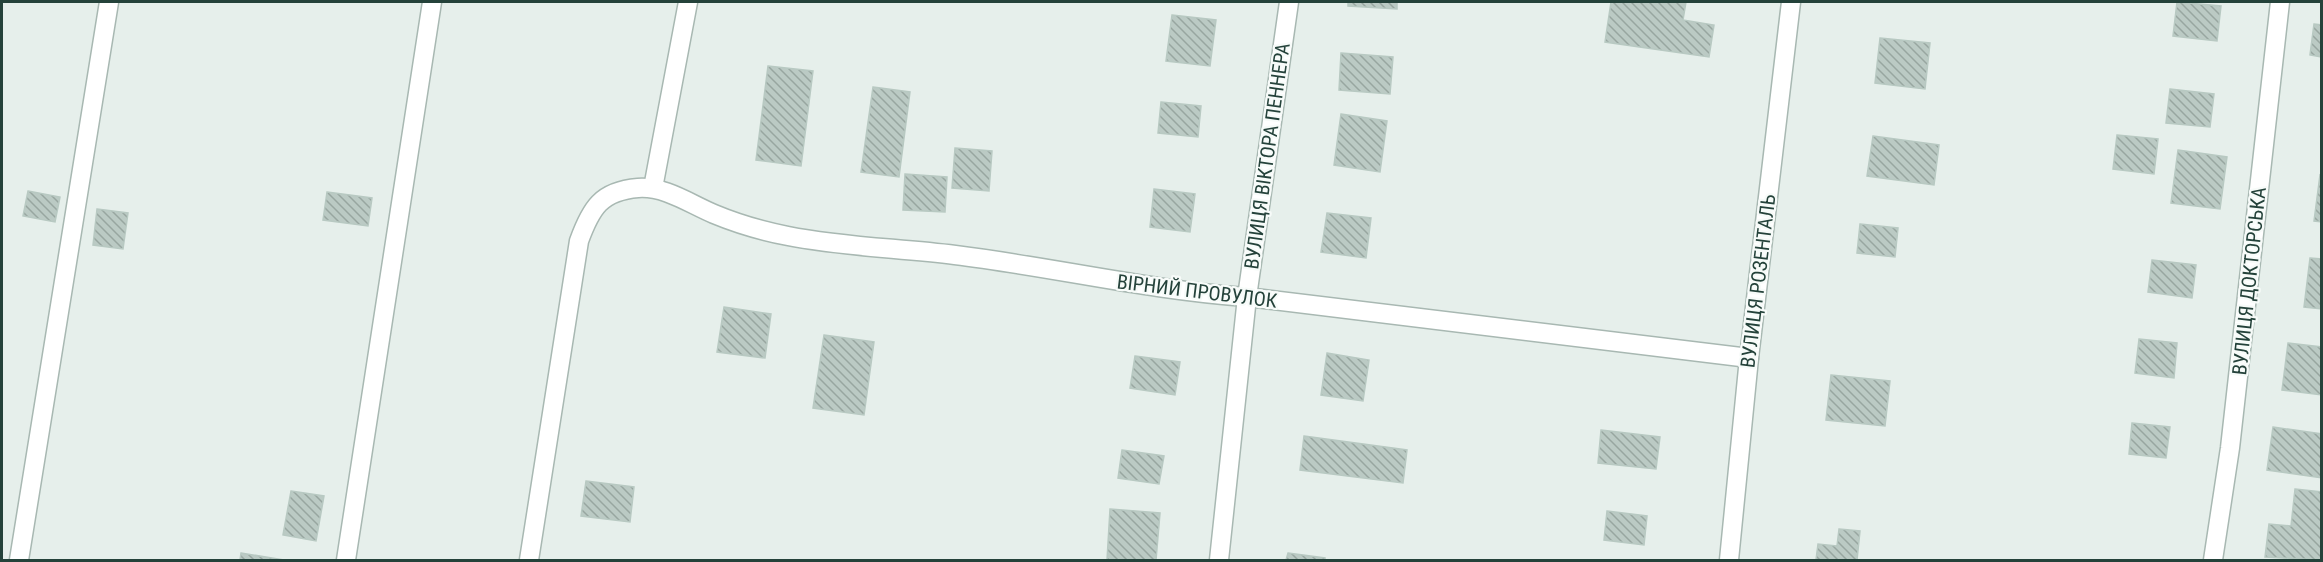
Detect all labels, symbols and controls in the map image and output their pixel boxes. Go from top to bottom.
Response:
street label: ВУЛИЦЯ ВІКТОРА ПЕННЕРА [1239,41,1295,271]
street label: ВУЛИЦЯ ДОКТОРСЬКА [2227,185,2271,376]
street label: ВУЛИЦЯ РОЗЕНТАЛЬ [1735,193,1781,369]
street label: ВІРНИЙ ПРОВУЛОК [1116,269,1279,313]

